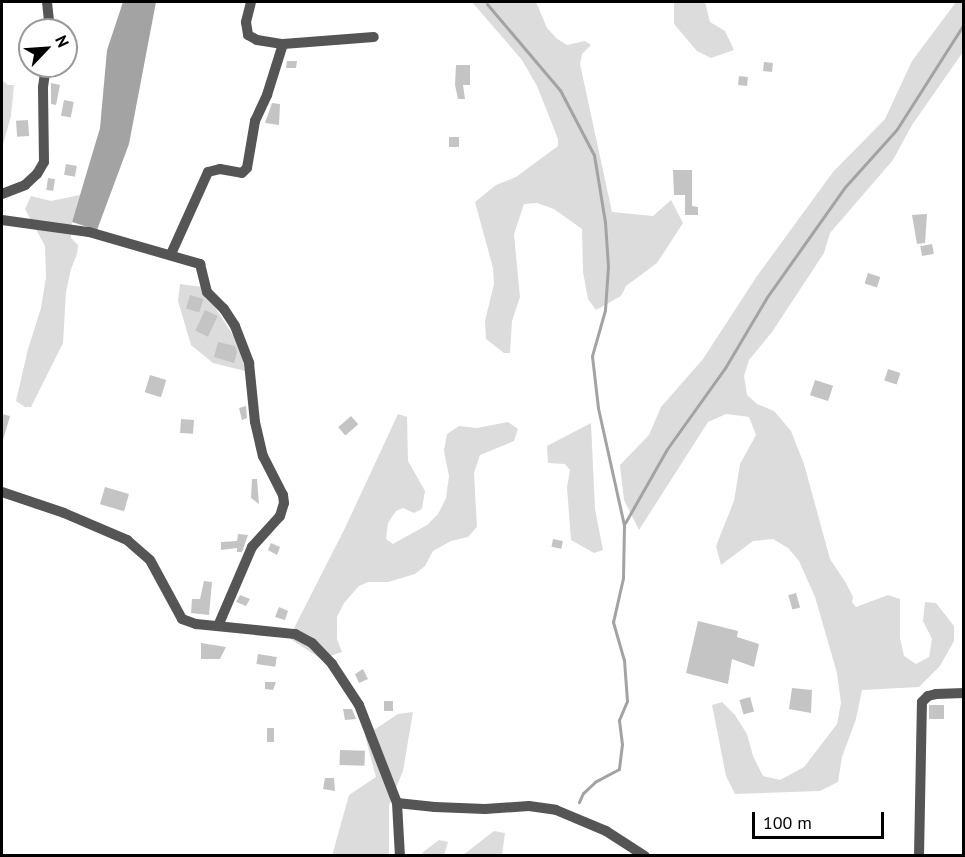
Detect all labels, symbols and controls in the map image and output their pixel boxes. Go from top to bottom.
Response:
north arrow [18,18,78,78]
text: N [51,32,74,50]
scale bar [755,800,887,838]
text: 100 m [763,811,812,834]

